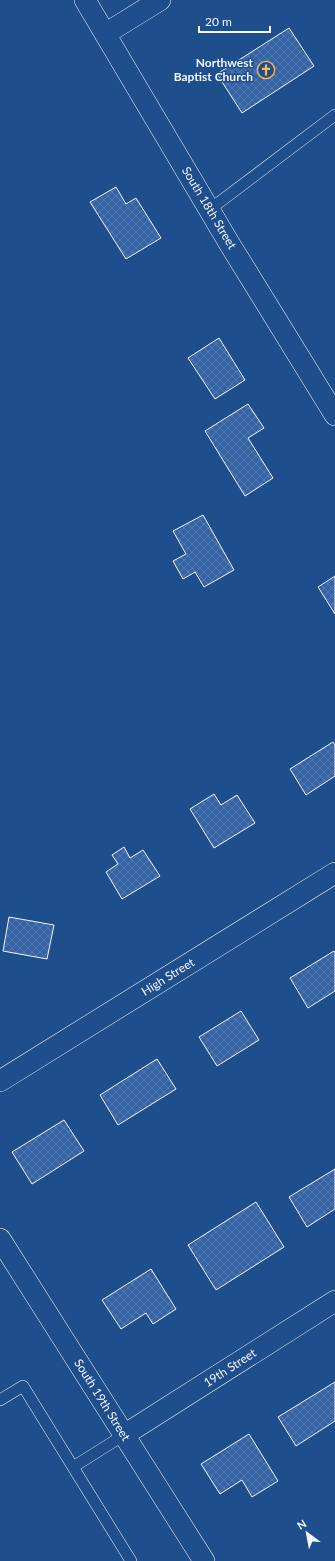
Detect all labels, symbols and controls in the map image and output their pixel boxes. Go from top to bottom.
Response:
scale bar [199,8,270,34]
text: 20 m [205,14,232,29]
place label: Northwest Baptist Church [174,55,254,84]
church icon: Northwest Baptist Church [256,60,276,80]
street label: South 18th Street [179,164,240,252]
street label: High Street [139,954,198,999]
street label: 19th Street [201,1345,259,1390]
street label: South 19th Street [71,1356,134,1444]
north arrow [287,1513,327,1553]
text: N [294,1516,308,1532]

